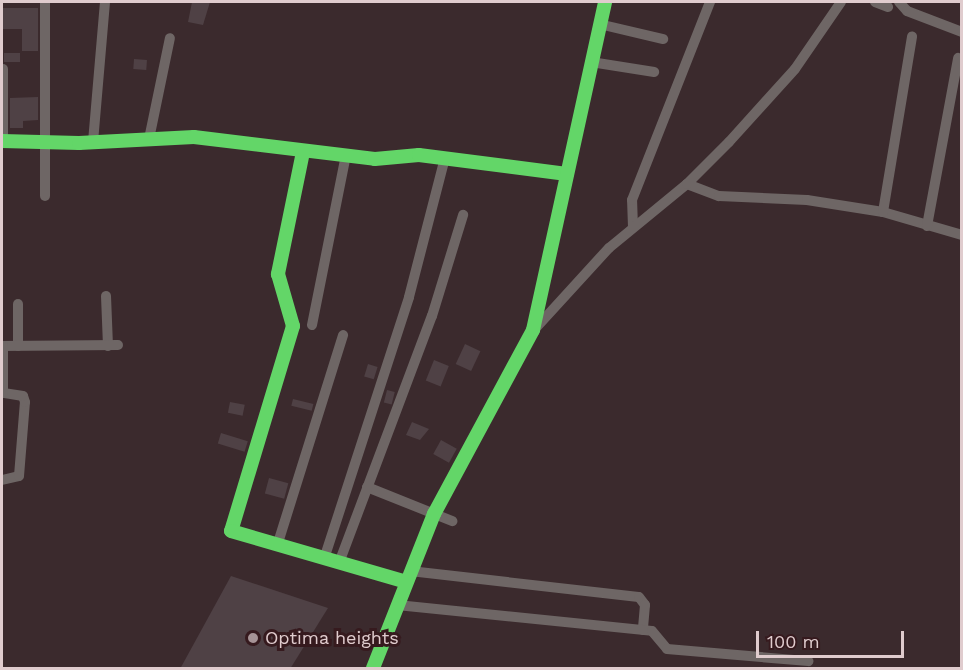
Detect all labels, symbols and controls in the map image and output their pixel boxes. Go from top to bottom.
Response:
scale bar [759,619,908,657]
place label: Optima heights [265,627,399,649]
marker: Optima heights [246,631,260,645]
text: 100 m [767,631,820,652]

